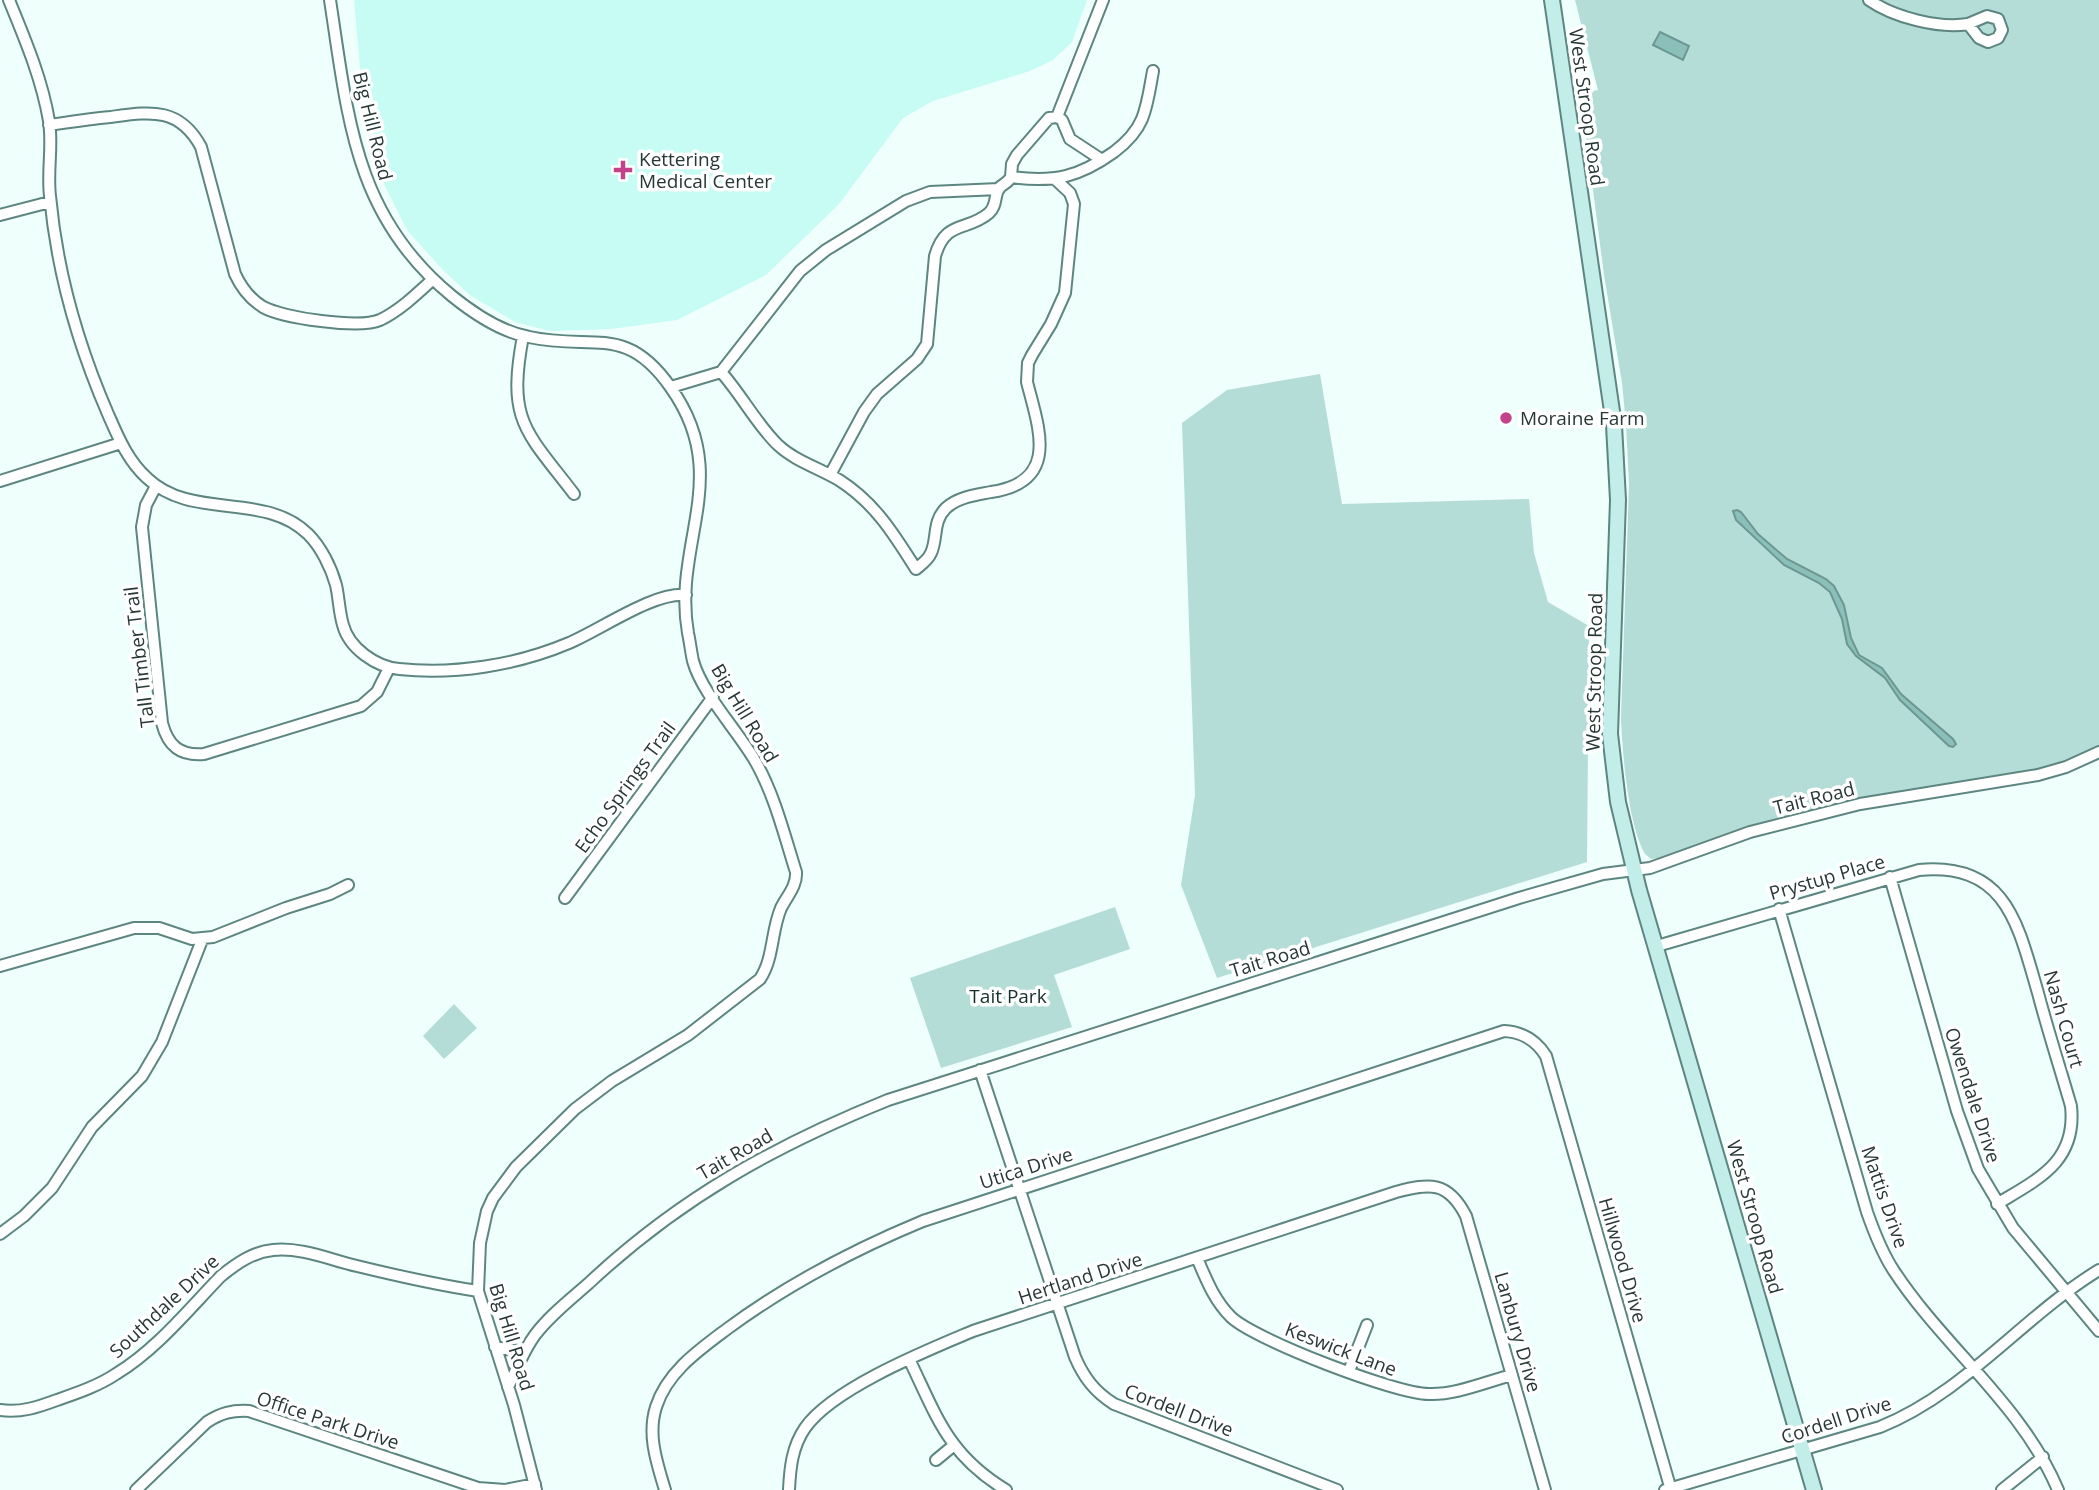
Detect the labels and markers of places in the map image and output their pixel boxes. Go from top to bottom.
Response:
place label: Kettering Medical Center [639,146,772,194]
marker: Kettering Medical Center [613,160,633,180]
place label: Moraine Farm [1520,405,1645,431]
marker: Moraine Farm [1498,410,1514,426]

